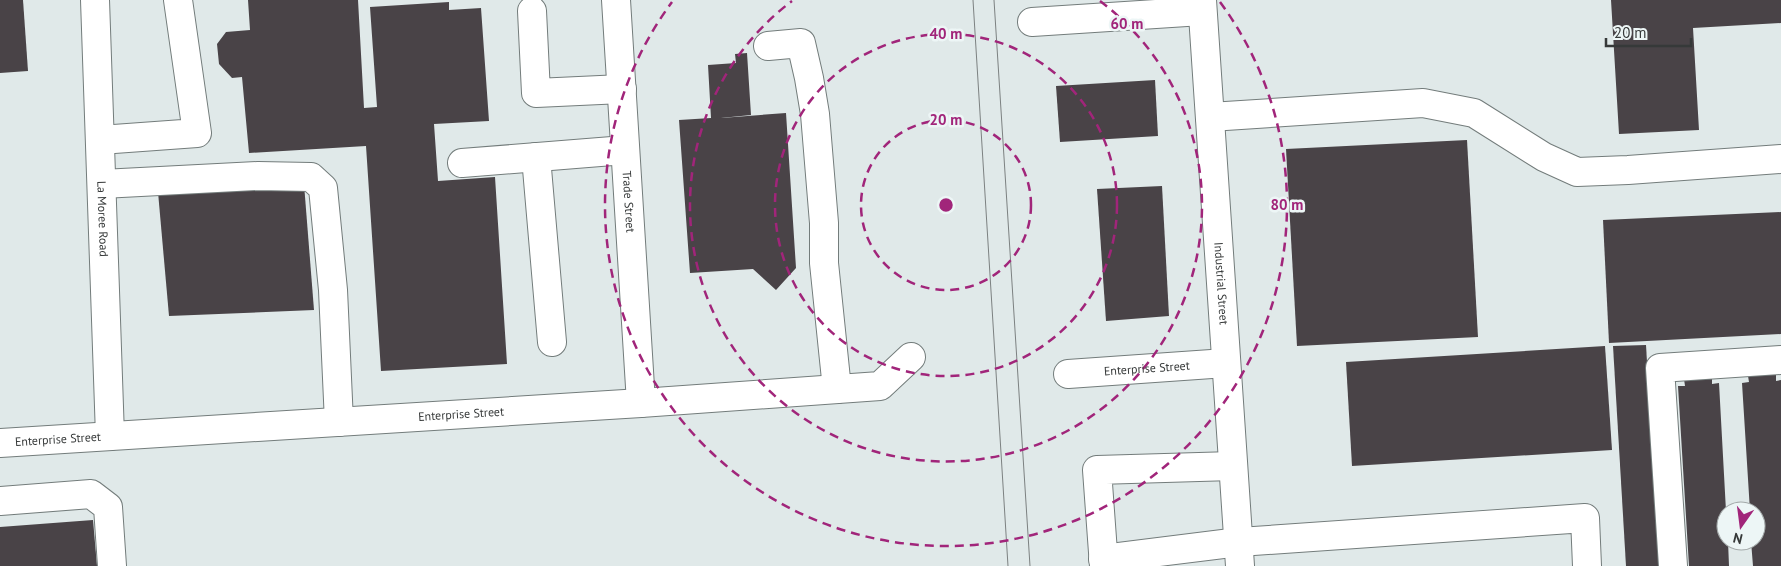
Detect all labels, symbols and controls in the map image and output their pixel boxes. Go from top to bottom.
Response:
text: 60 m [1111,14,1143,33]
scale bar [1606,15,1691,47]
text: 20 m [1614,23,1647,42]
text: 40 m [930,24,962,43]
text: 20 m [930,110,962,129]
street label: Trade Street [620,170,638,233]
street label: La Moree Road [94,181,112,257]
text: 80 m [1271,195,1303,214]
centre of rings [937,196,955,214]
street label: Industrial Street [1211,241,1232,325]
street label: Enterprise Street [1103,358,1190,378]
street label: Enterprise Street [418,404,504,424]
street label: Enterprise Street [14,429,101,449]
north arrow [1716,501,1766,551]
text: N [1731,529,1744,548]

